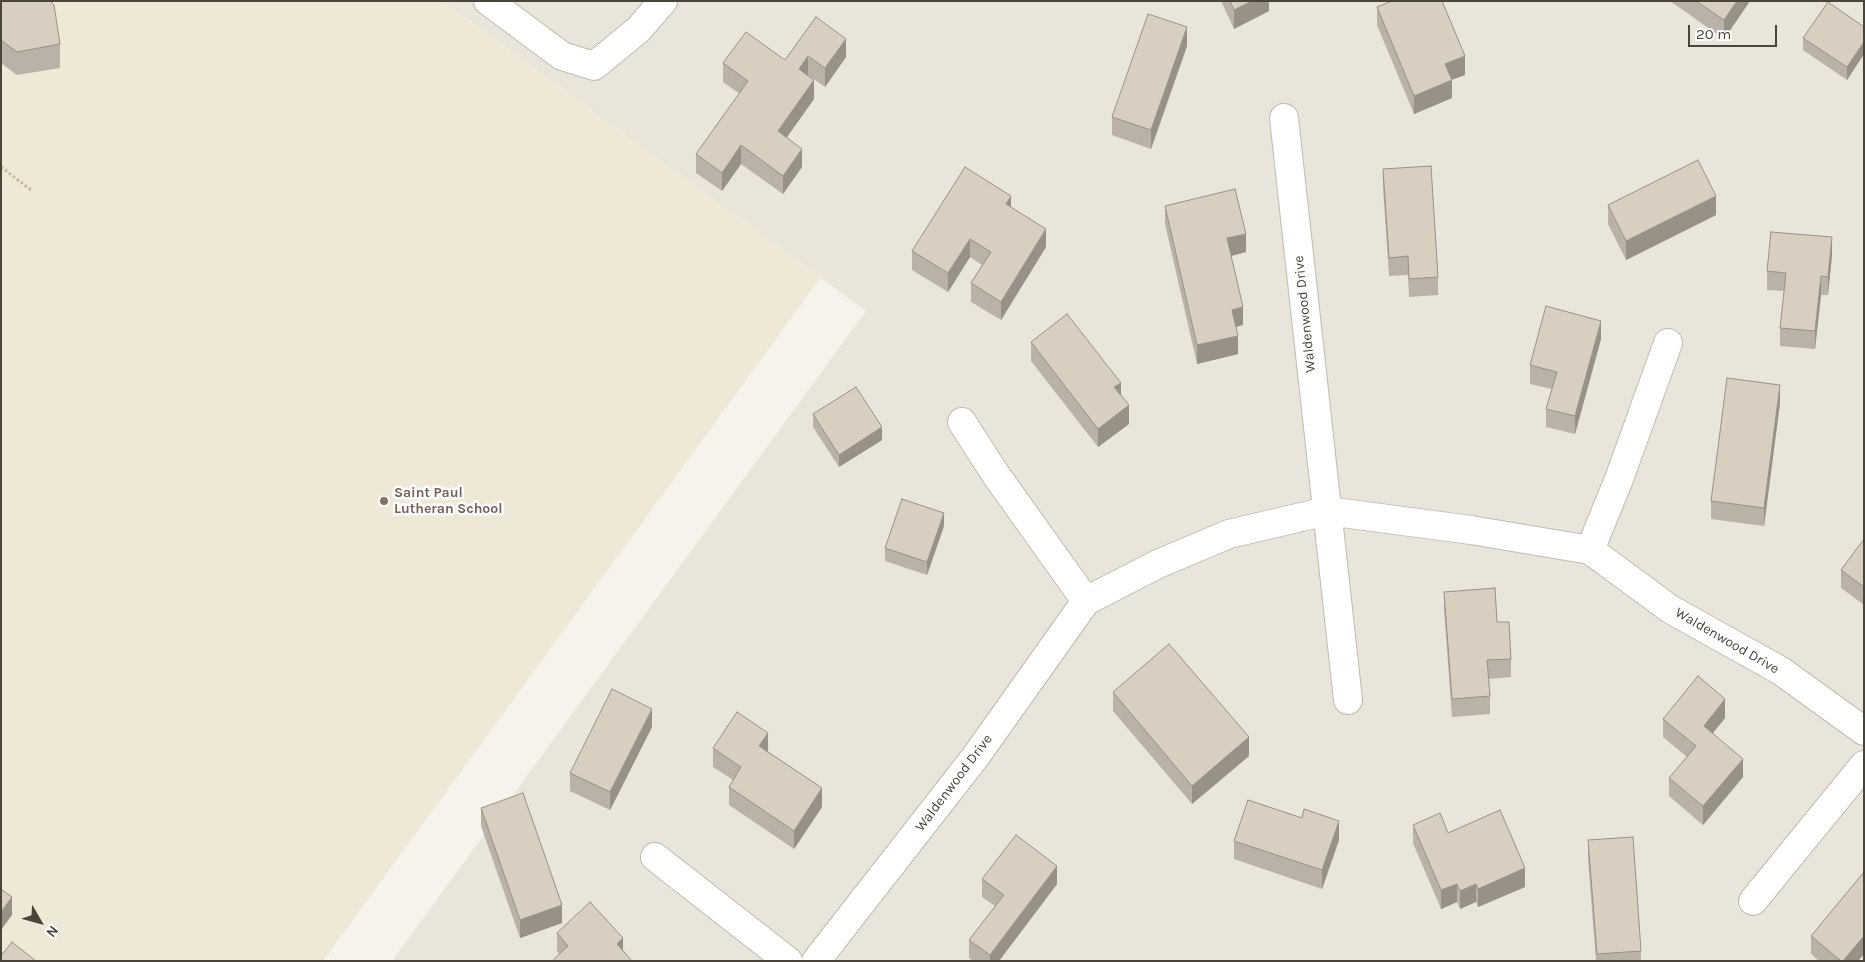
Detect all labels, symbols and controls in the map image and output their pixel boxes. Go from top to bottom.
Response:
scale bar [1690,15,1779,47]
text: 20 m [1696,25,1731,43]
street label: Waldenwood Drive [1291,255,1319,373]
place label: Saint Paul Lutheran School [394,485,502,518]
marker: Saint Paul Lutheran School [378,495,390,507]
street label: Waldenwood Drive [1672,604,1782,678]
street label: Waldenwood Drive [912,731,996,835]
north arrow [15,897,65,947]
text: N [42,922,62,941]

